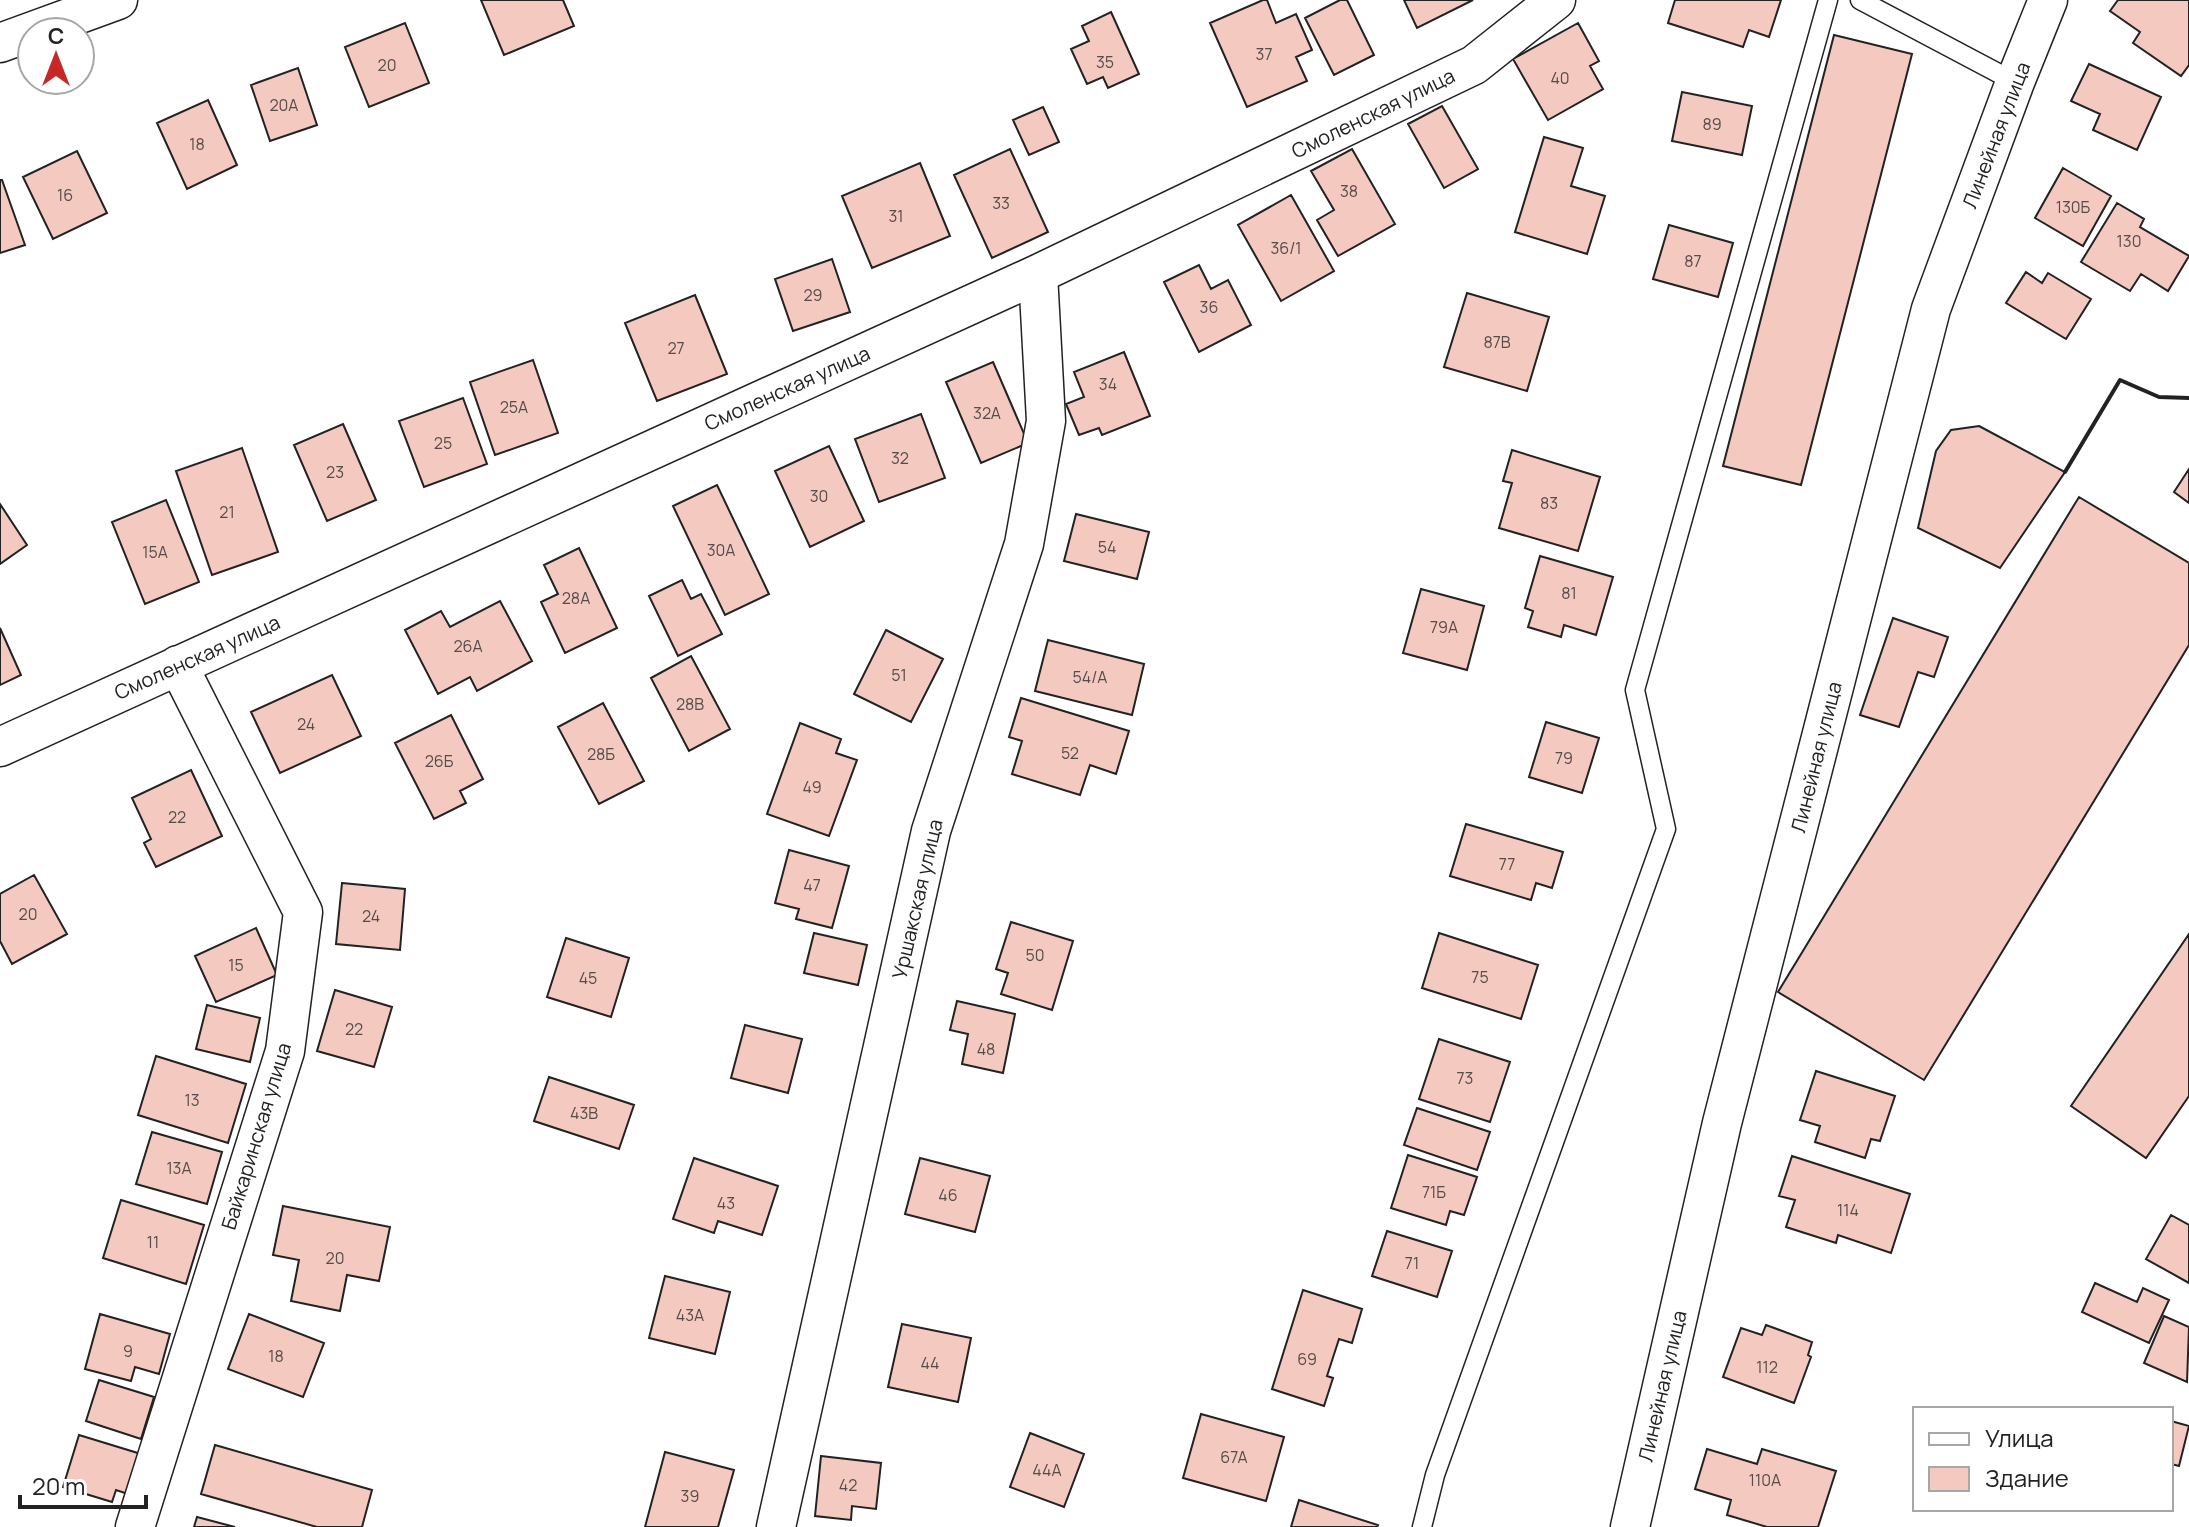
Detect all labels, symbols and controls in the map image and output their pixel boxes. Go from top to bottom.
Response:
north arrow [16,16,96,96]
text: С [48,21,64,51]
house number: 37 [1256,43,1272,65]
house number: 35 [1096,51,1114,73]
house number: 20 [378,54,396,76]
street label: Линейная улица [1956,58,2036,212]
street label: Смоленская улица [1287,62,1459,164]
house number: 40 [1550,67,1570,89]
house number: 20А [269,94,299,116]
house number: 89 [1702,113,1722,135]
house number: 18 [189,133,205,155]
house number: 38 [1340,180,1358,202]
house number: 16 [57,184,73,206]
house number: 33 [992,192,1010,214]
house number: 130Б [2056,196,2091,218]
house number: 31 [888,205,904,227]
house number: 130 [2117,230,2141,252]
house number: 36/1 [1270,237,1302,259]
house number: 87 [1684,250,1702,272]
house number: 29 [803,284,823,306]
house number: 36 [1200,296,1218,318]
house number: 87В [1483,331,1511,353]
house number: 27 [667,337,685,359]
street label: Смоленская улица [700,339,874,437]
house number: 34 [1099,373,1117,395]
house number: 25А [500,396,528,418]
house number: 32А [973,402,1001,424]
house number: 25 [434,432,452,454]
house number: 32 [891,447,909,469]
house number: 23 [326,461,344,483]
house number: 30 [810,485,828,507]
house number: 83 [1540,492,1558,514]
house number: 21 [219,501,235,523]
house number: 54 [1098,536,1116,558]
house number: 30А [707,539,735,561]
house number: 15А [142,541,168,563]
house number: 81 [1561,582,1577,604]
house number: 28А [562,587,590,609]
street label: Смоленская улица [110,608,284,706]
house number: 79А [1430,616,1458,638]
house number: 26А [453,635,483,657]
house number: 51 [891,664,907,686]
house number: 54/А [1072,666,1108,688]
street label: Линейная улица [1784,679,1848,835]
house number: 28В [676,693,704,715]
house number: 24 [297,713,315,735]
house number: 52 [1061,742,1079,764]
house number: 28Б [587,743,615,765]
house number: 79 [1555,747,1573,769]
house number: 26Б [425,750,454,772]
house number: 49 [802,776,822,798]
house number: 22 [168,806,186,828]
street label: Уршакская улица [885,816,949,982]
house number: 77 [1499,853,1515,875]
house number: 47 [803,874,821,896]
house number: 20 [19,903,37,925]
house number: 24 [362,905,380,927]
house number: 50 [1026,944,1045,966]
house number: 15 [228,954,244,976]
house number: 75 [1471,966,1489,988]
house number: 45 [579,967,597,989]
house number: 22 [345,1018,363,1040]
house number: 48 [977,1038,995,1060]
street label: Байкаринская улица [215,1039,297,1233]
house number: 73 [1457,1067,1473,1089]
house number: 13 [184,1089,200,1111]
house number: 43В [570,1102,598,1124]
house number: 13А [166,1157,192,1179]
house number: 71Б [1422,1181,1446,1203]
house number: 46 [938,1184,958,1206]
house number: 43 [717,1192,735,1214]
house number: 114 [1837,1199,1859,1221]
house number: 11 [147,1231,159,1253]
house number: 20 [326,1247,344,1269]
house number: 71 [1405,1252,1419,1274]
house number: 43А [676,1304,704,1326]
street label: Линейная улица [1631,1308,1693,1464]
house number: 9 [123,1340,133,1362]
house number: 18 [268,1345,284,1367]
house number: 69 [1297,1348,1317,1370]
house number: 44 [920,1352,940,1374]
house number: 112 [1756,1356,1778,1378]
legend [1913,1407,2173,1511]
text: Улица [1985,1421,2054,1454]
house number: 67А [1220,1446,1248,1468]
scale bar [20,1459,146,1509]
house number: 44А [1032,1459,1062,1481]
text: Здание [1985,1461,2069,1494]
text: 20 m [32,1469,85,1502]
house number: 110А [1749,1469,1781,1491]
house number: 42 [839,1474,857,1496]
house number: 39 [681,1485,699,1507]

